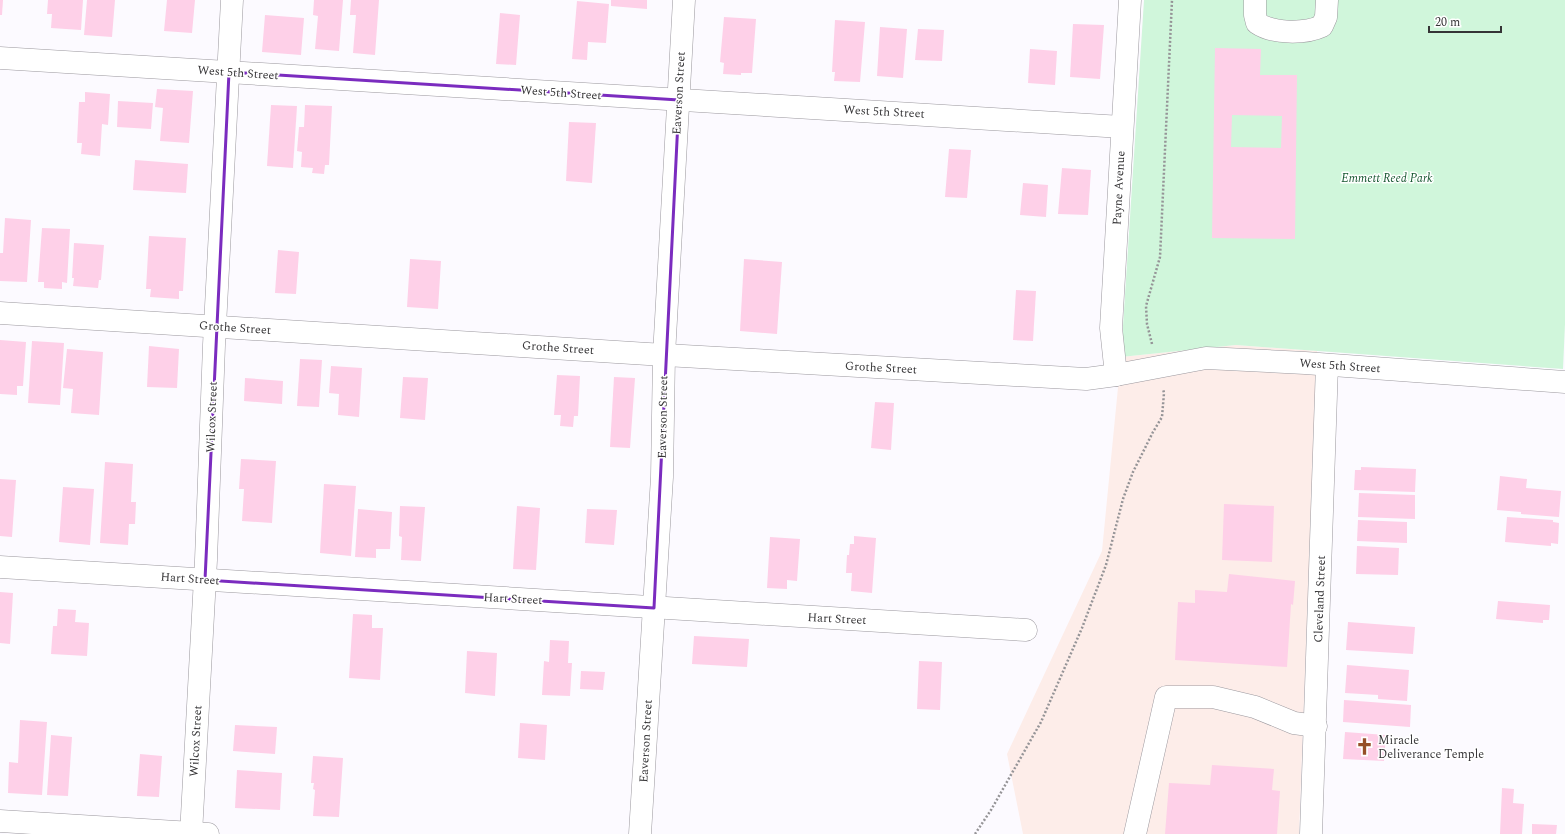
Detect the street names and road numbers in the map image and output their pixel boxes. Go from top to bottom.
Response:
street label: Eaverson Street [667,51,691,135]
street label: West 5th Street [197,61,279,85]
street label: West 5th Street [520,81,602,105]
street label: West 5th Street [843,100,925,124]
street label: Payne Avenue [1108,150,1130,226]
street label: Grothe Street [198,316,272,340]
street label: Grothe Street [521,336,595,360]
street label: West 5th Street [1299,354,1381,378]
street label: Grothe Street [845,357,917,379]
street label: Eaverson Street [653,375,673,459]
street label: Wilcox Street [201,381,223,453]
street label: Cleveland Street [1309,555,1331,643]
street label: Hart Street [160,567,220,591]
street label: Hart Street [483,588,543,610]
street label: Hart Street [807,608,867,630]
street label: Eaverson Street [634,699,658,783]
street label: Wilcox Street [185,705,207,777]

